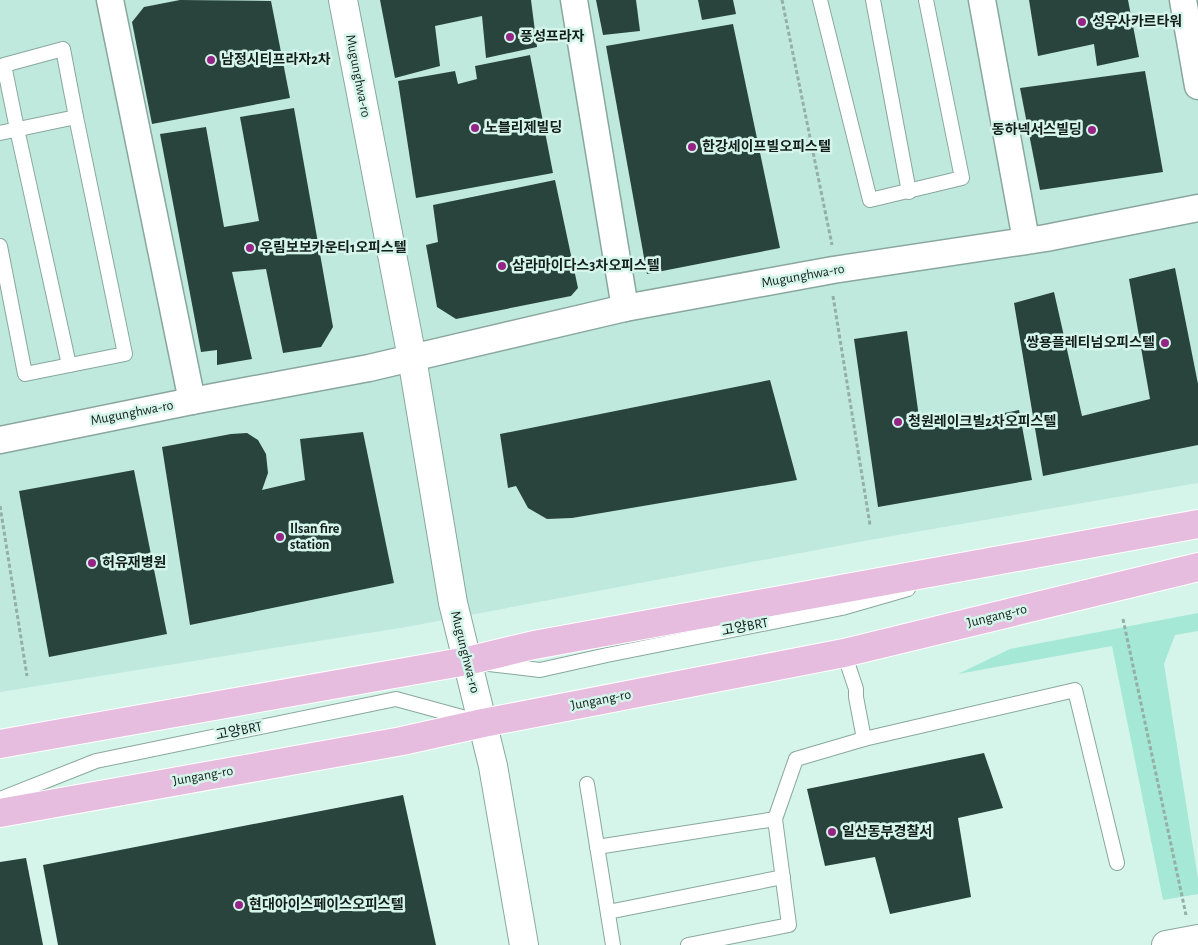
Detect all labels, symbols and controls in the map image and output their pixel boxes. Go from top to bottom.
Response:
place label: 성우사카르타워 [1092,14,1182,29]
marker: 성우사카르타워 [1076,16,1088,28]
place label: 풍성프라자 [520,29,585,44]
marker: 풍성프라자 [504,31,516,43]
street label: Mugunghwa-ro [343,33,373,119]
place label: 남정시티프라자2차 [221,52,331,67]
marker: 남정시티프라자2차 [205,54,217,66]
place label: 노블리제빌딩 [485,120,562,135]
marker: 노블리제빌딩 [469,122,481,134]
place label: 동하넥서스빌딩 [992,122,1082,137]
marker: 동하넥서스빌딩 [1086,124,1098,136]
place label: 한강세이프빌오피스텔 [702,138,831,154]
marker: 한강세이프빌오피스텔 [686,141,698,153]
place label: 우림보보카운티1오피스텔 [260,240,407,255]
marker: 우림보보카운티1오피스텔 [244,242,256,254]
place label: 삼라마이다스3차오피스텔 [512,258,660,273]
marker: 삼라마이다스3차오피스텔 [496,260,508,272]
street label: Mugunghwa-ro [760,262,846,290]
place label: 쌍용플레티넘오피스텔 [1026,335,1155,350]
marker: 쌍용플레티넘오피스텔 [1159,337,1171,349]
street label: Mugunghwa-ro [89,398,175,428]
place label: 청원레이크빌2차오피스텔 [908,414,1056,429]
marker: 청원레이크빌2차오피스텔 [892,416,904,428]
place label: Ilsan fire station [290,522,340,552]
marker: Ilsan fire station [274,531,286,543]
place label: 허유재병원 [102,555,166,570]
marker: 허유재병원 [86,557,98,569]
street label: Jungang-ro [966,602,1028,630]
street label: Mugunghwa-ro [448,609,482,695]
street label: 고양BRT [720,615,770,638]
street label: Jungang-ro [570,687,632,713]
street label: 고양BRT [214,718,264,743]
street label: Jungang-ro [172,764,234,788]
place label: 일산동부경찰서 [842,824,932,839]
marker: 일산동부경찰서 [826,826,838,838]
place label: 현대아이스페이스오피스텔 [249,896,404,912]
marker: 현대아이스페이스오피스텔 [233,899,245,911]

